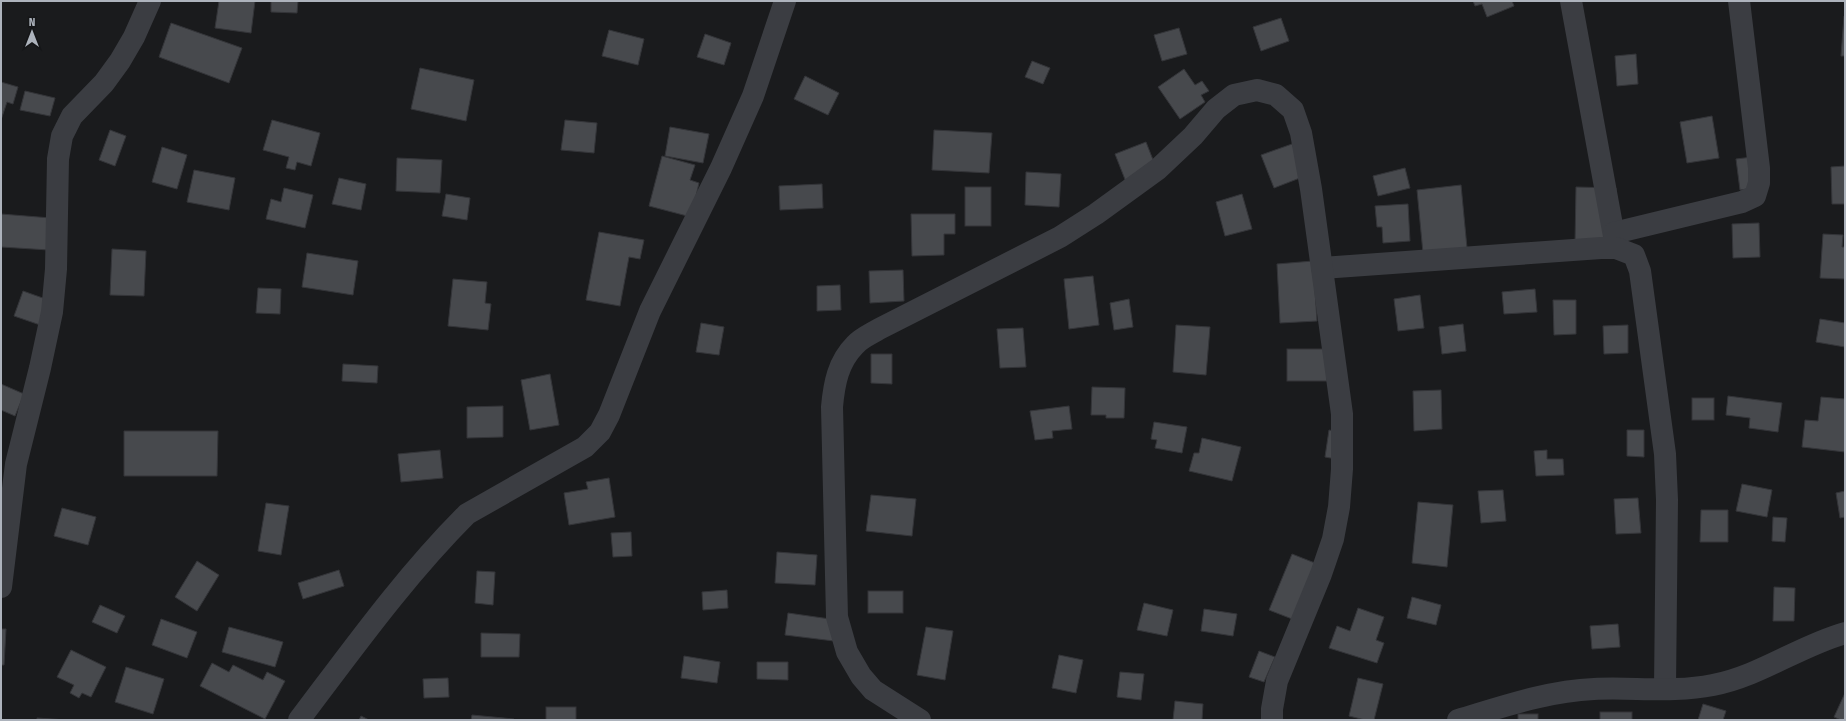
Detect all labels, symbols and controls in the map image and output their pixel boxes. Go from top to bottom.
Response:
north arrow [12,12,52,52]
text: N [29,16,35,29]

